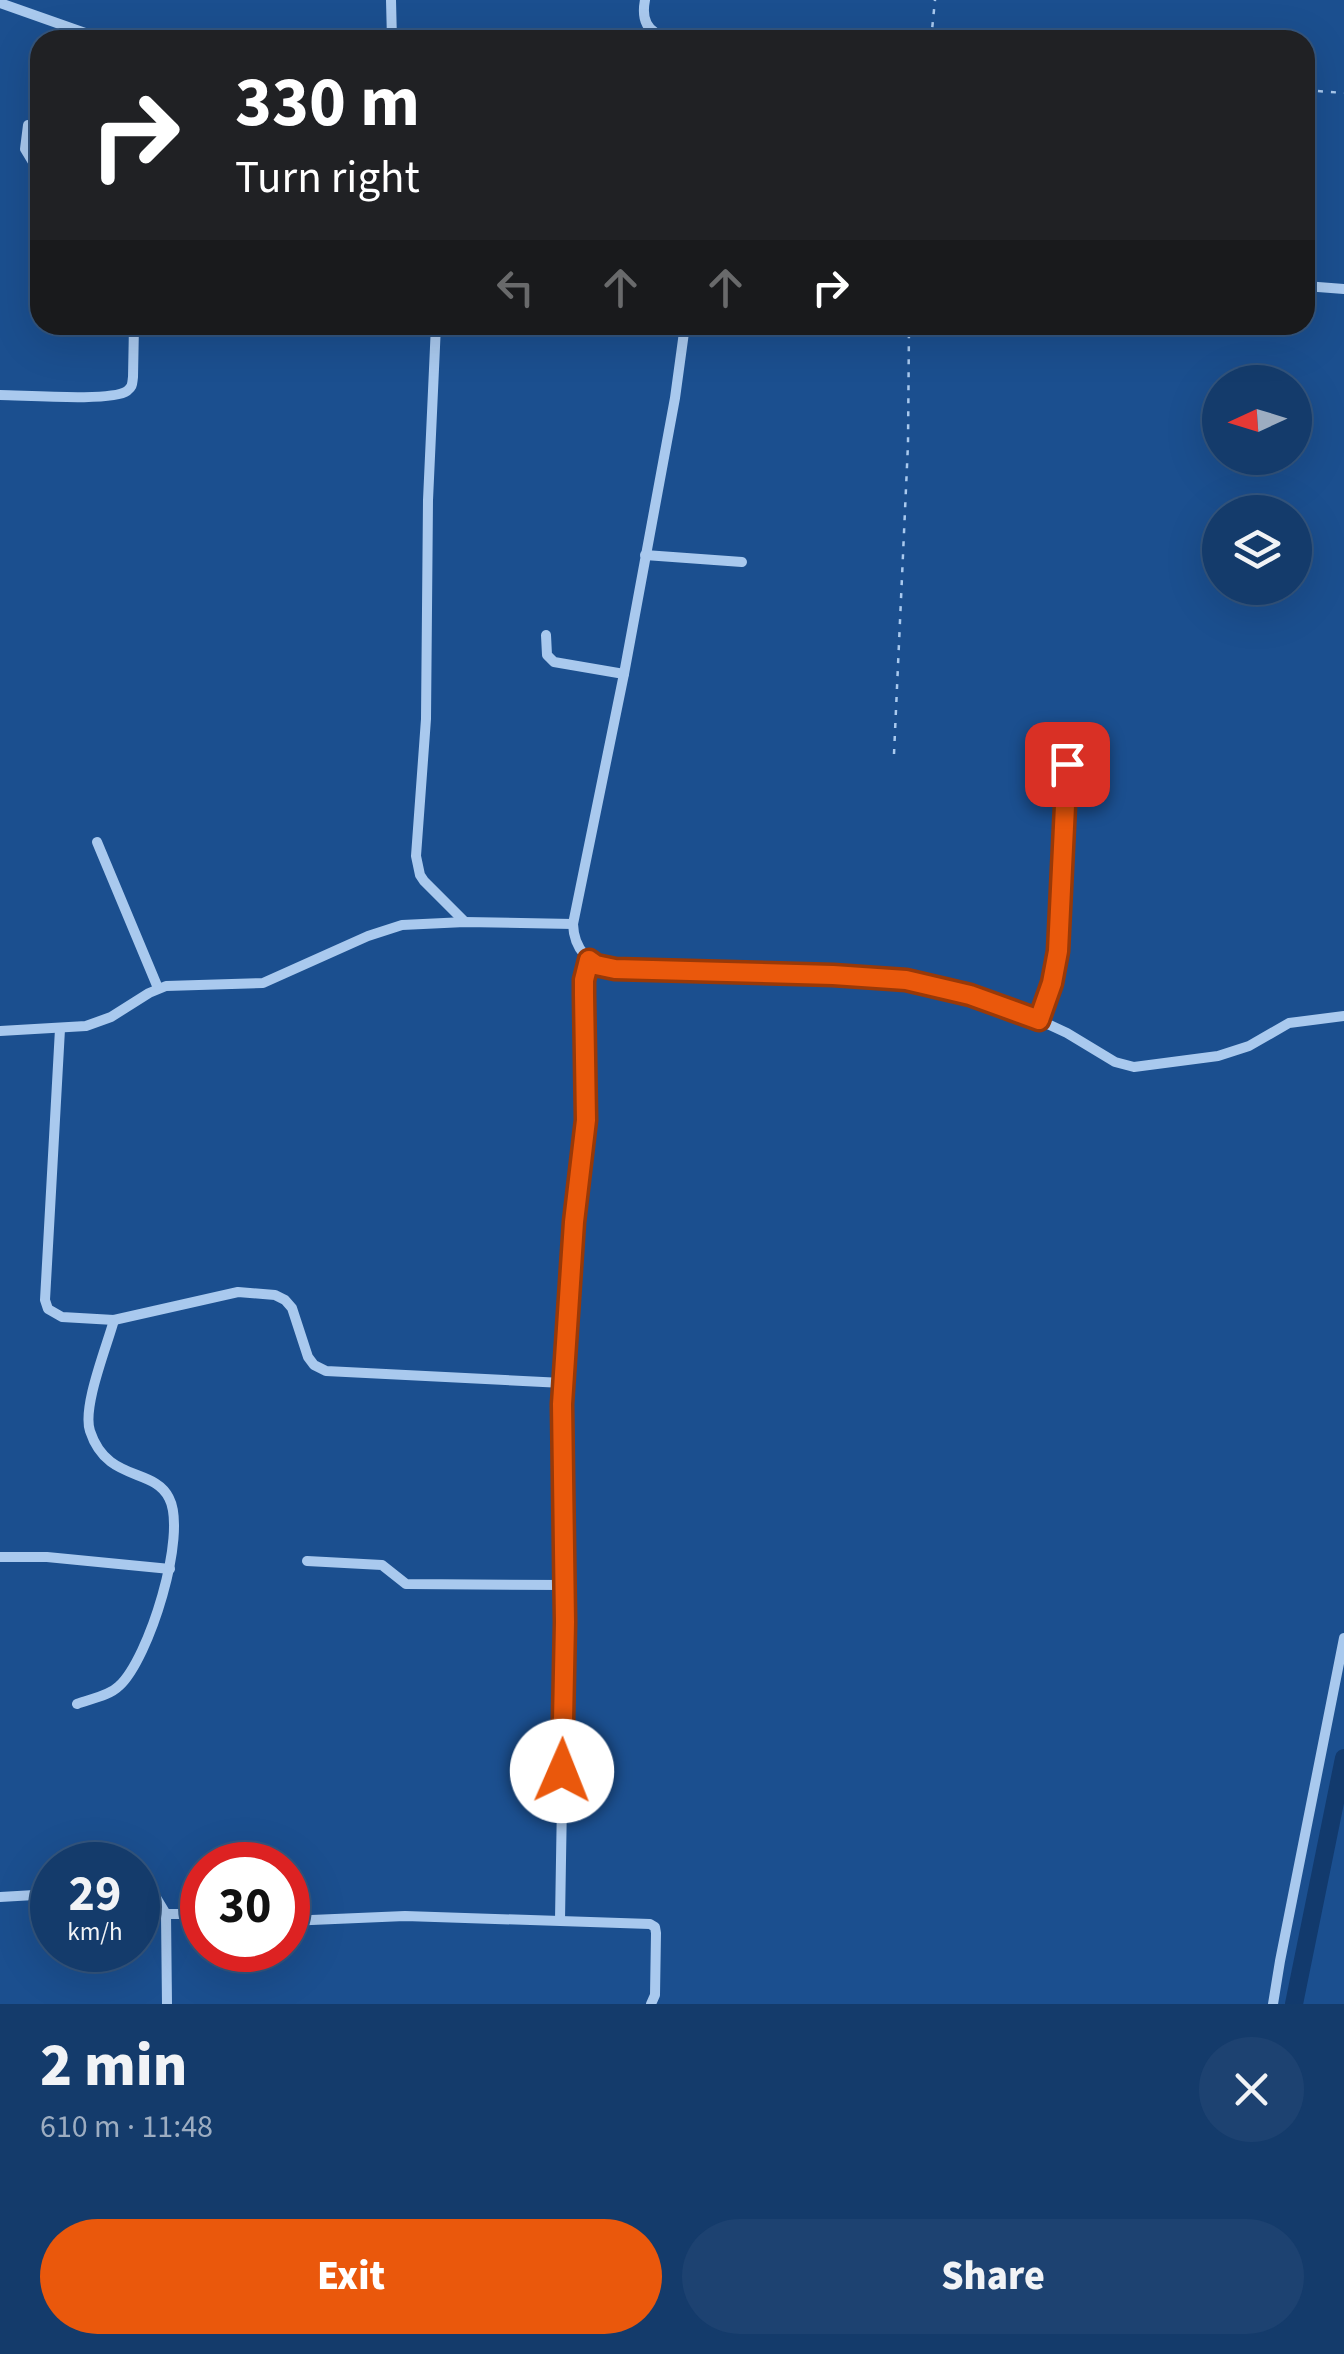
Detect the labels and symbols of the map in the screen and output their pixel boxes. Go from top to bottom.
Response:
north arrow [1202,365,1312,475]
pin [1025,722,1110,807]
position arrow [510,1719,614,1823]
speed limit sign: 30 [180,1842,310,1972]

